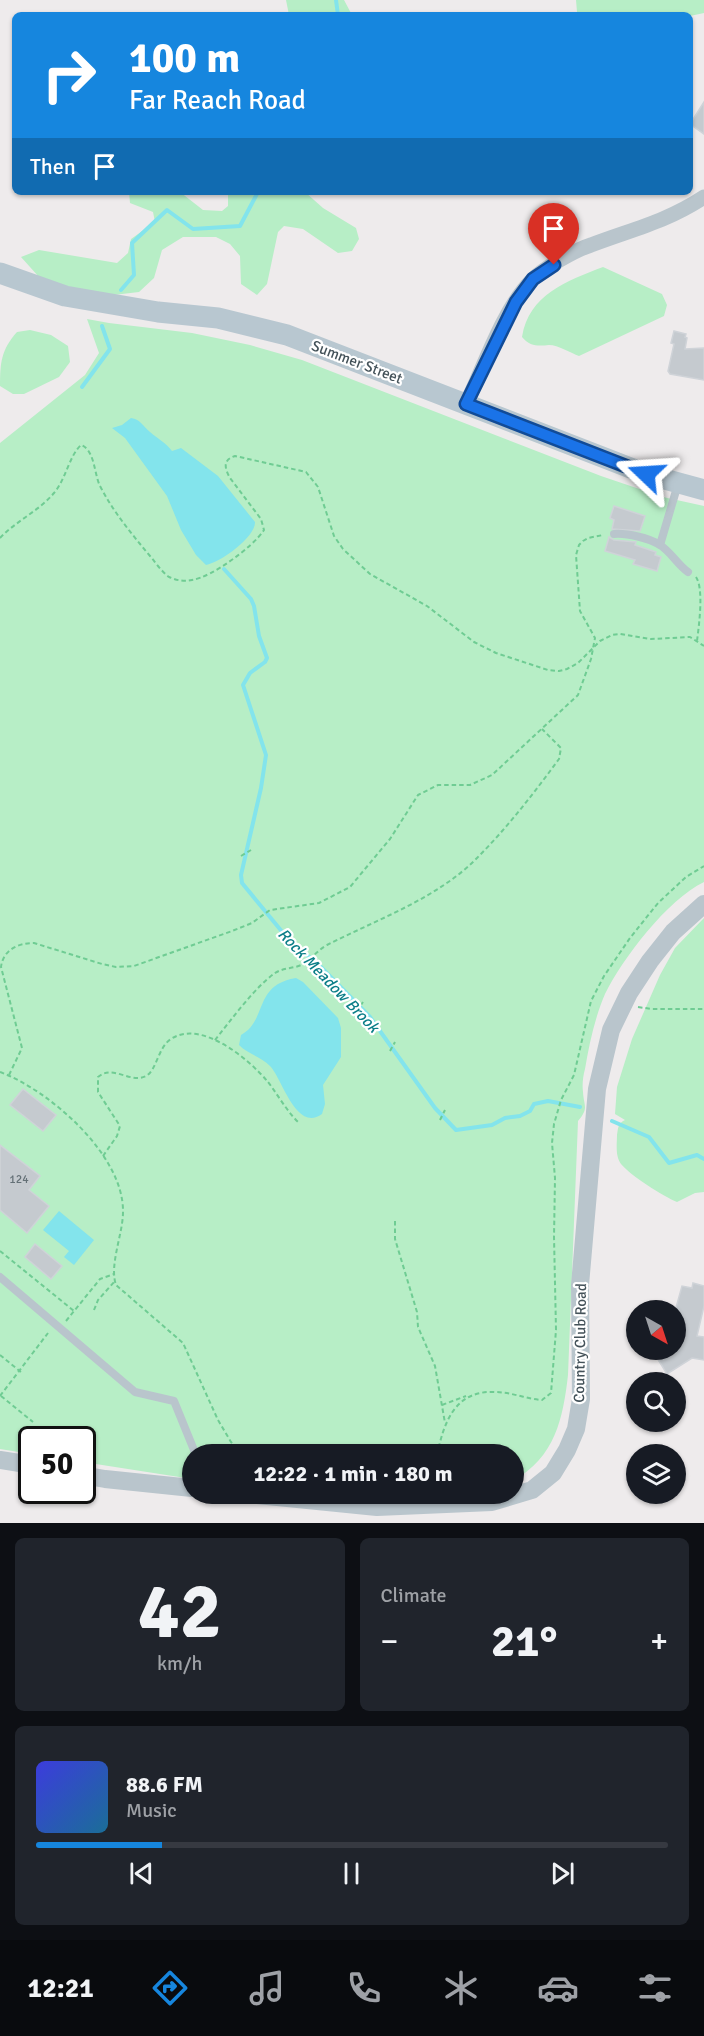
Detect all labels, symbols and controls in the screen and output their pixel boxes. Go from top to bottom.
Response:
text: 100 m [129,33,240,84]
icon: right [30,36,108,114]
text: Far Reach Road [129,84,306,117]
icon: arrive [88,150,121,183]
text: Then [30,153,76,180]
pin [528,203,579,265]
icon: arrive [537,212,570,245]
street label: Summer Street [309,336,405,388]
position arrow [614,442,678,506]
water label: Rock Meadow Brook [273,924,384,1038]
house number: 124 [9,1172,29,1187]
street label: Country Club Road [570,1283,590,1403]
north arrow [626,1300,686,1360]
map controls [626,1300,686,1504]
button: search [626,1372,686,1432]
speed limit sign: 50 [18,1426,96,1504]
button: layers [626,1444,686,1504]
text: 12:22 · 1 min · 180 m [253,1460,453,1487]
text: 42 [138,1564,222,1660]
text: Climate [381,1583,446,1608]
text: 21° [491,1614,558,1669]
text: − [381,1621,398,1662]
text: + [650,1621,668,1662]
text: km/h [157,1651,202,1676]
text: 88.6 FM [126,1771,203,1798]
text: Music [126,1798,177,1823]
icon: previous [125,1857,158,1890]
icon: pause [335,1857,368,1890]
icon: next [546,1857,579,1890]
icon: directions [149,1967,191,2009]
icon: music [246,1967,288,2009]
icon: phone [343,1967,385,2009]
icon: climate [440,1967,482,2009]
icon: car [537,1967,579,2009]
icon: filters [634,1967,676,2009]
text: 12:21 [28,1972,94,2005]

